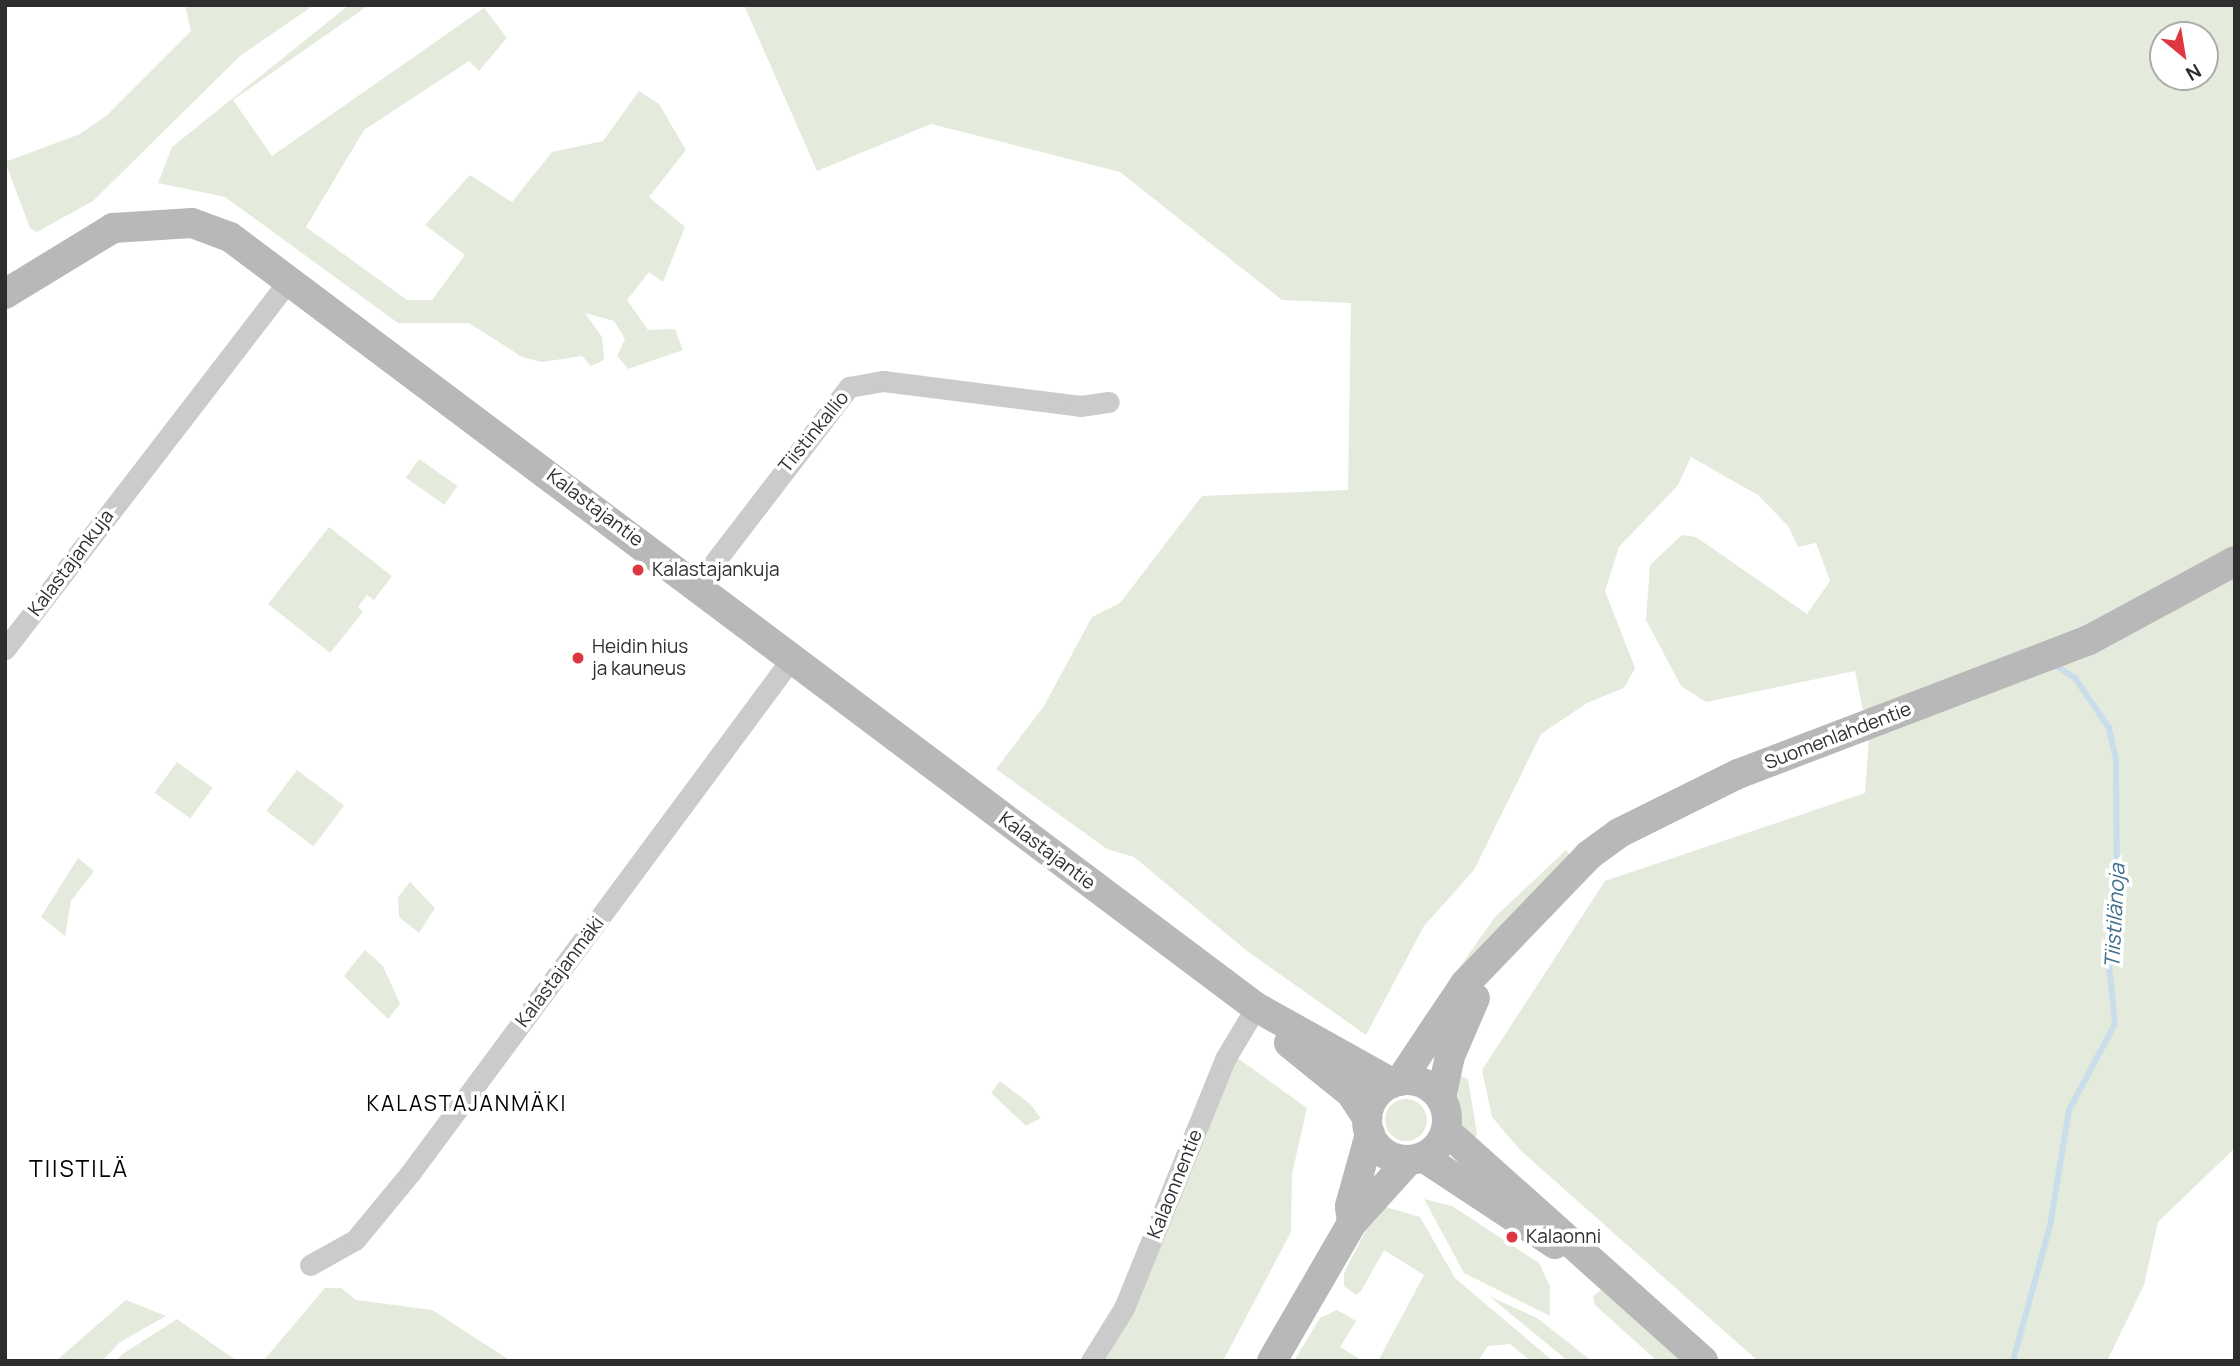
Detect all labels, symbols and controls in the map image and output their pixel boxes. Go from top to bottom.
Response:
north arrow [2149,21,2219,91]
text: N [2181,58,2206,87]
street label: Tiistinkallio [774,387,854,477]
street label: Kalastajantie [542,464,648,552]
street label: Kalastajankuja [24,505,118,621]
place label: Kalastajankuja [652,559,780,581]
marker: Kalastajankuja [630,562,646,578]
place label: Heidin hius ja kauneus [592,636,688,680]
marker: Heidin hius ja kauneus [570,650,586,666]
street label: Suomenlahdentie [1761,698,1915,774]
street label: Kalastajantie [994,807,1100,895]
water label: Tiistilänoja [2099,863,2129,969]
street label: Kalastajanmäki [511,912,609,1032]
district label: KALASTAJANMÄKI [368,1090,566,1116]
street label: Kalaonnentie [1143,1126,1207,1242]
district label: TIISTILÄ [30,1154,128,1182]
place label: Kalaonni [1526,1226,1601,1248]
marker: Kalaonni [1504,1229,1520,1245]

